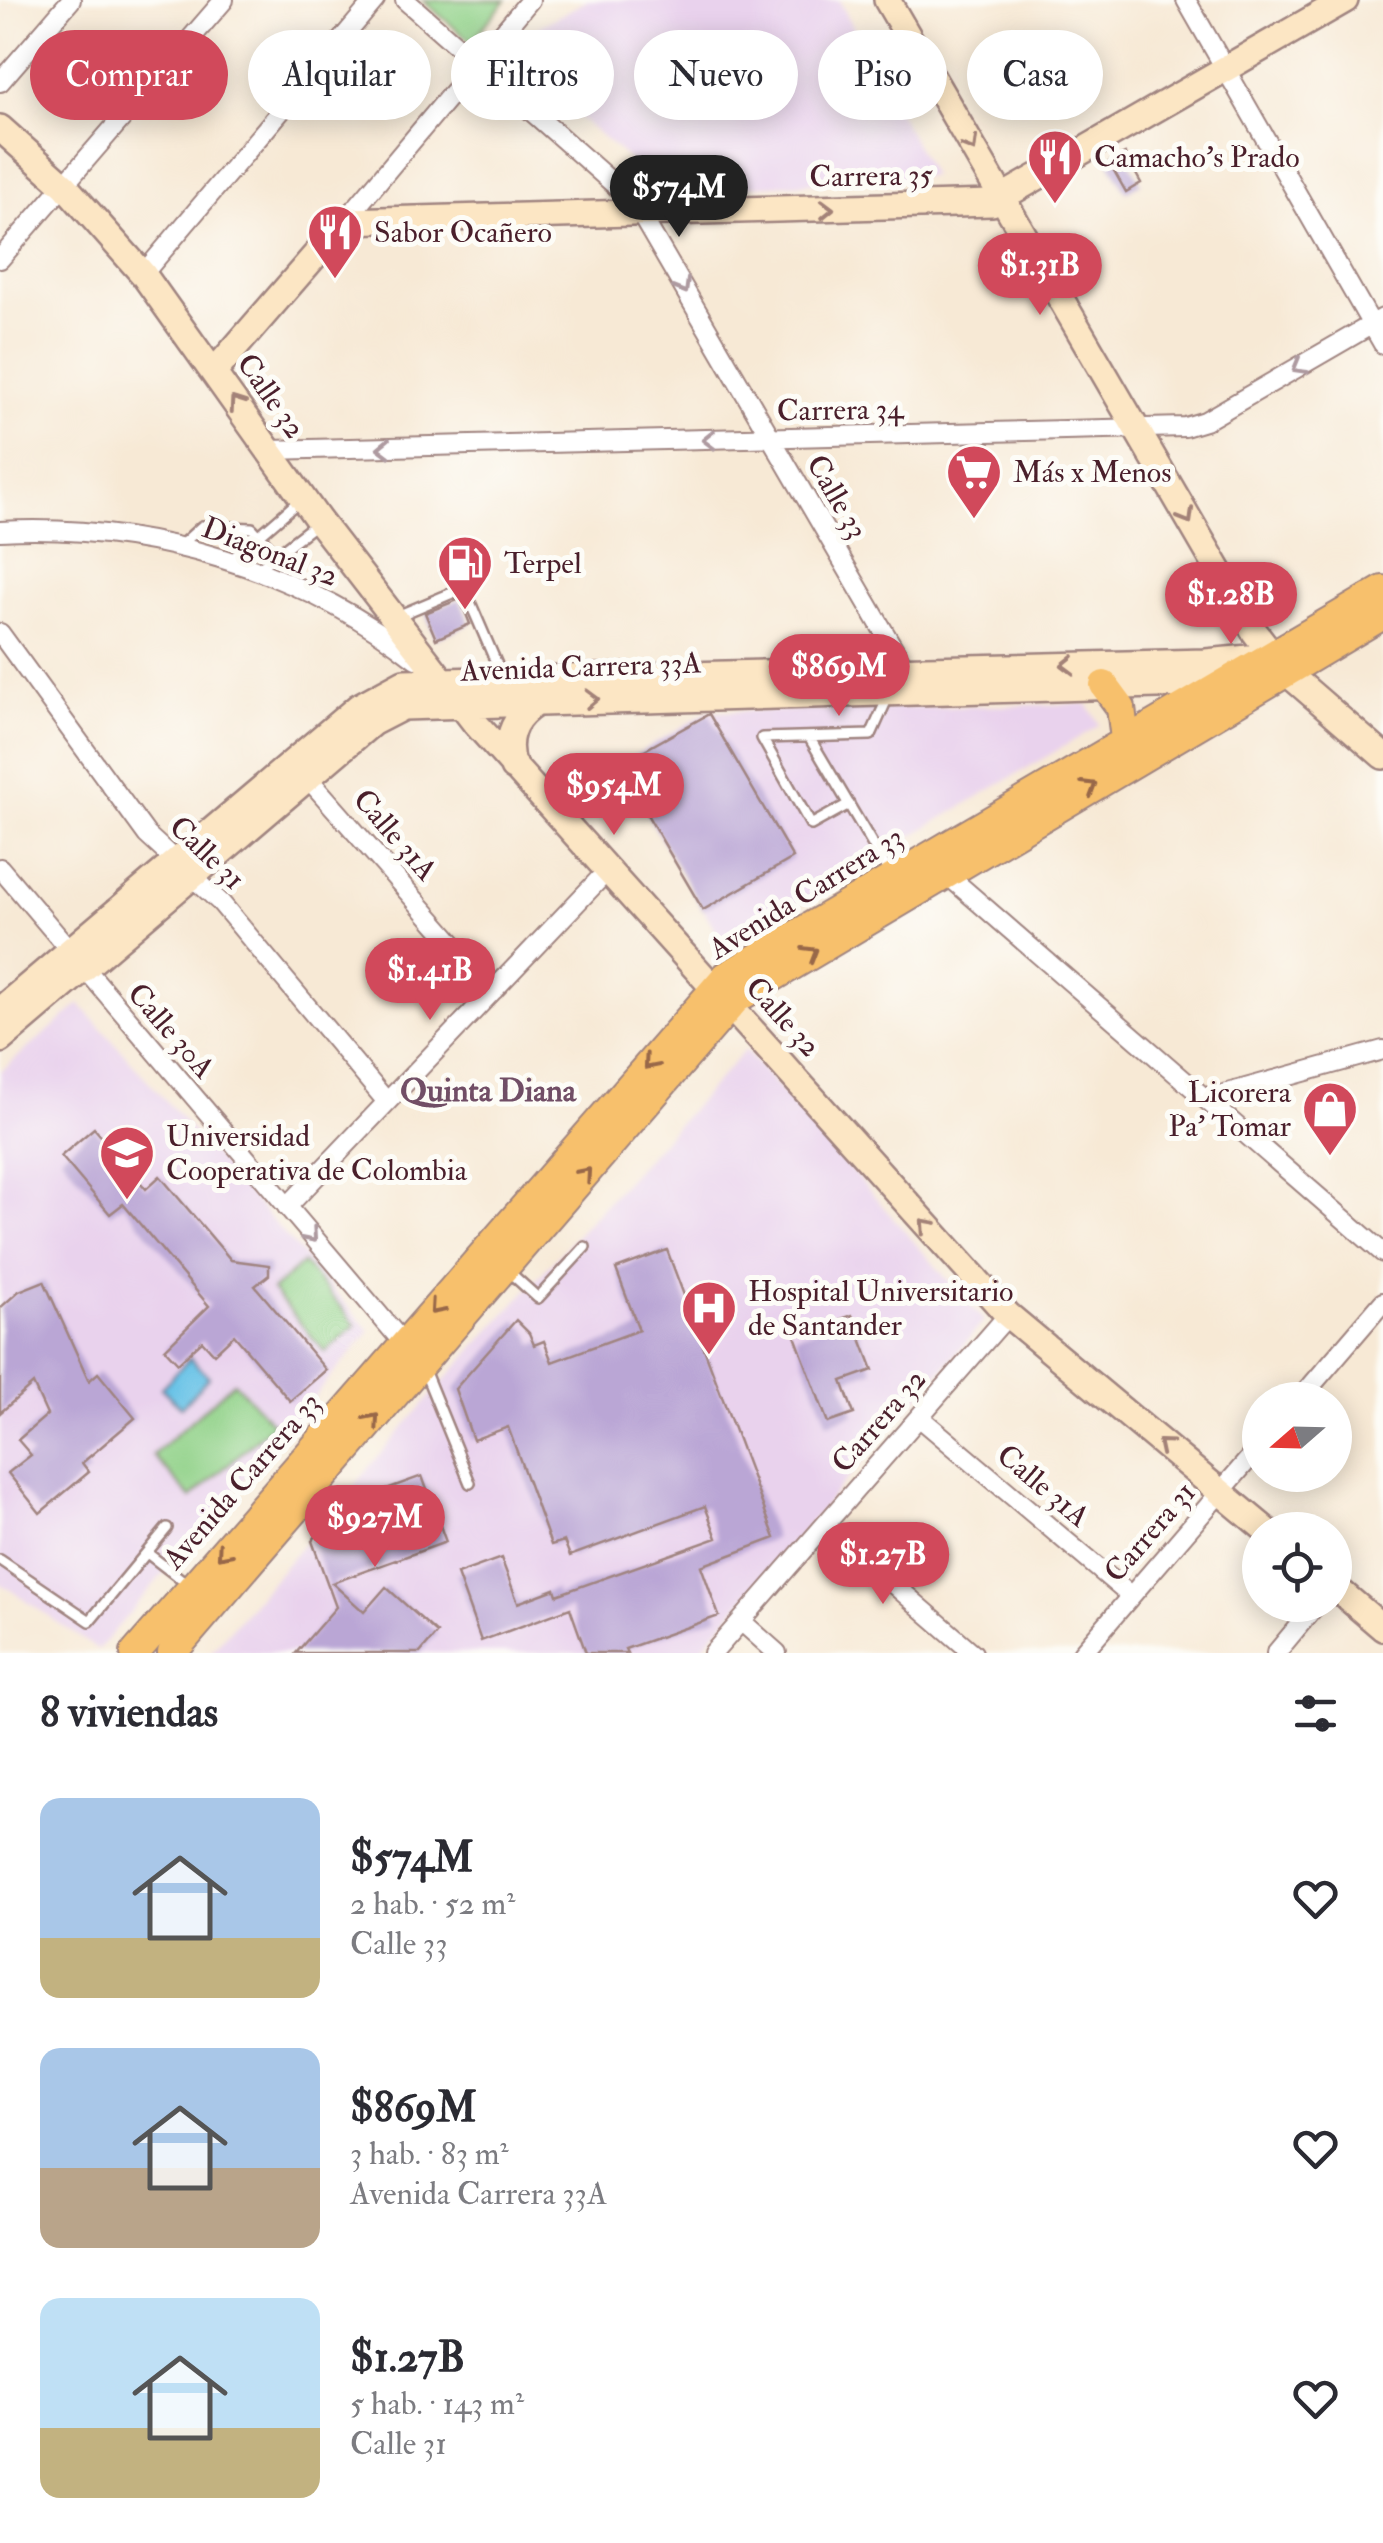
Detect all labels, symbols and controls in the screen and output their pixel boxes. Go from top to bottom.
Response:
chip: Comprar [30,30,228,120]
chip: Alquilar [248,30,431,120]
chip: Filtros [451,30,614,120]
chip: Nuevo [634,30,798,120]
chip: Piso [818,30,947,120]
chip: Casa [967,30,1103,120]
restaurant icon: Camacho's Prado [1025,127,1085,206]
one-way arrow [959,134,979,152]
place label: Camacho's Prado [1094,139,1300,176]
pin: $574M [609,155,749,240]
street label: Carrera 35 [809,156,934,196]
text: $574M [632,167,726,207]
one-way arrow [819,199,835,220]
restaurant icon: Sabor Ocañero [305,202,365,281]
place label: Sabor Ocañero [374,214,552,251]
pin: $1.31B [959,233,1121,318]
text: $1.31B [1000,245,1080,285]
one-way arrow [671,276,690,294]
street label: Calle 32 [229,346,313,446]
one-way arrow [1291,354,1309,374]
street label: Carrera 34 [776,390,905,430]
one-way arrow [230,396,248,414]
one-way arrow [701,430,717,451]
one-way arrow [376,437,392,458]
supermarket icon: Más x Menos [944,442,1004,521]
street label: Calle 33 [798,448,876,546]
place label: Más x Menos [1013,454,1172,491]
one-way arrow [1175,506,1194,524]
street label: Diagonal 32 [197,509,343,595]
fuel station icon: Terpel [435,533,495,612]
place label: Terpel [504,545,582,582]
pin: $1.28B [1150,562,1312,647]
text: $1.28B [1187,574,1275,614]
pin: $869M [769,634,909,719]
street label: Avenida Carrera 33A [459,644,702,690]
text: $869M [791,646,887,686]
one-way arrow [1060,654,1076,675]
one-way arrow [584,689,600,710]
pin: $954M [544,753,684,838]
text: $954M [566,765,662,805]
one-way arrow [1079,780,1097,799]
street label: Calle 31A [345,782,445,888]
street label: Calle 31 [162,808,252,898]
street label: Avenida Carrera 33 [701,818,910,968]
pin: $1.41B [349,938,511,1023]
one-way arrow [800,946,818,965]
text: $1.41B [387,950,473,990]
street label: Calle 32 [737,969,829,1065]
street label: Calle 30A [120,976,222,1086]
one-way arrow [643,1051,661,1070]
district label: Quinta Diana [400,1071,577,1111]
place label: Licorera Pa' Tomar [1168,1074,1292,1145]
shop icon: Licorera Pa' Tomar [1300,1079,1360,1158]
place label: Universidad Cooperativa de Colombia [166,1118,468,1189]
school or university icon: Universidad Cooperativa de Colombia [97,1123,157,1202]
one-way arrow [574,1167,592,1186]
one-way arrow [920,1218,938,1237]
one-way arrow [300,1225,318,1243]
place label: Hospital Universitario de Santander [748,1273,1014,1344]
hospital icon: Hospital Universitario de Santander [679,1278,739,1357]
one-way arrow [430,1296,448,1315]
street label: Carrera 32 [824,1361,934,1481]
north arrow [1242,1382,1352,1492]
map controls [1242,1382,1352,1622]
street label: Avenida Carrera 33 [155,1385,329,1578]
one-way arrow [362,1413,380,1432]
street label: Calle 31A [989,1437,1097,1535]
one-way arrow [1158,1439,1176,1457]
street label: Carrera 31 [1096,1474,1204,1590]
pin: $927M [305,1485,445,1570]
text: $927M [327,1497,423,1537]
button: locate [1242,1512,1352,1622]
pin: $1.27B [802,1522,964,1607]
text: $1.27B [839,1534,927,1574]
one-way arrow [216,1541,234,1560]
icon: filters [1288,1686,1343,1741]
text: 8 viviendas [40,1687,218,1739]
text: $574M [350,1832,474,1884]
icon: home [120,1838,240,1958]
icon: heart [1288,1871,1343,1926]
text: 2 hab. · 52 m² [350,1884,515,1924]
text: Calle 33 [350,1924,447,1964]
text: $869M [350,2082,477,2134]
icon: home [120,2088,240,2208]
icon: heart [1288,2121,1343,2176]
text: 3 hab. · 83 m² [350,2134,509,2174]
text: Avenida Carrera 33A [350,2174,607,2214]
text: $1.27B [350,2332,465,2384]
icon: home [120,2338,240,2458]
icon: heart [1288,2371,1343,2426]
text: 5 hab. · 143 m² [350,2384,524,2424]
text: Calle 31 [350,2424,447,2464]

